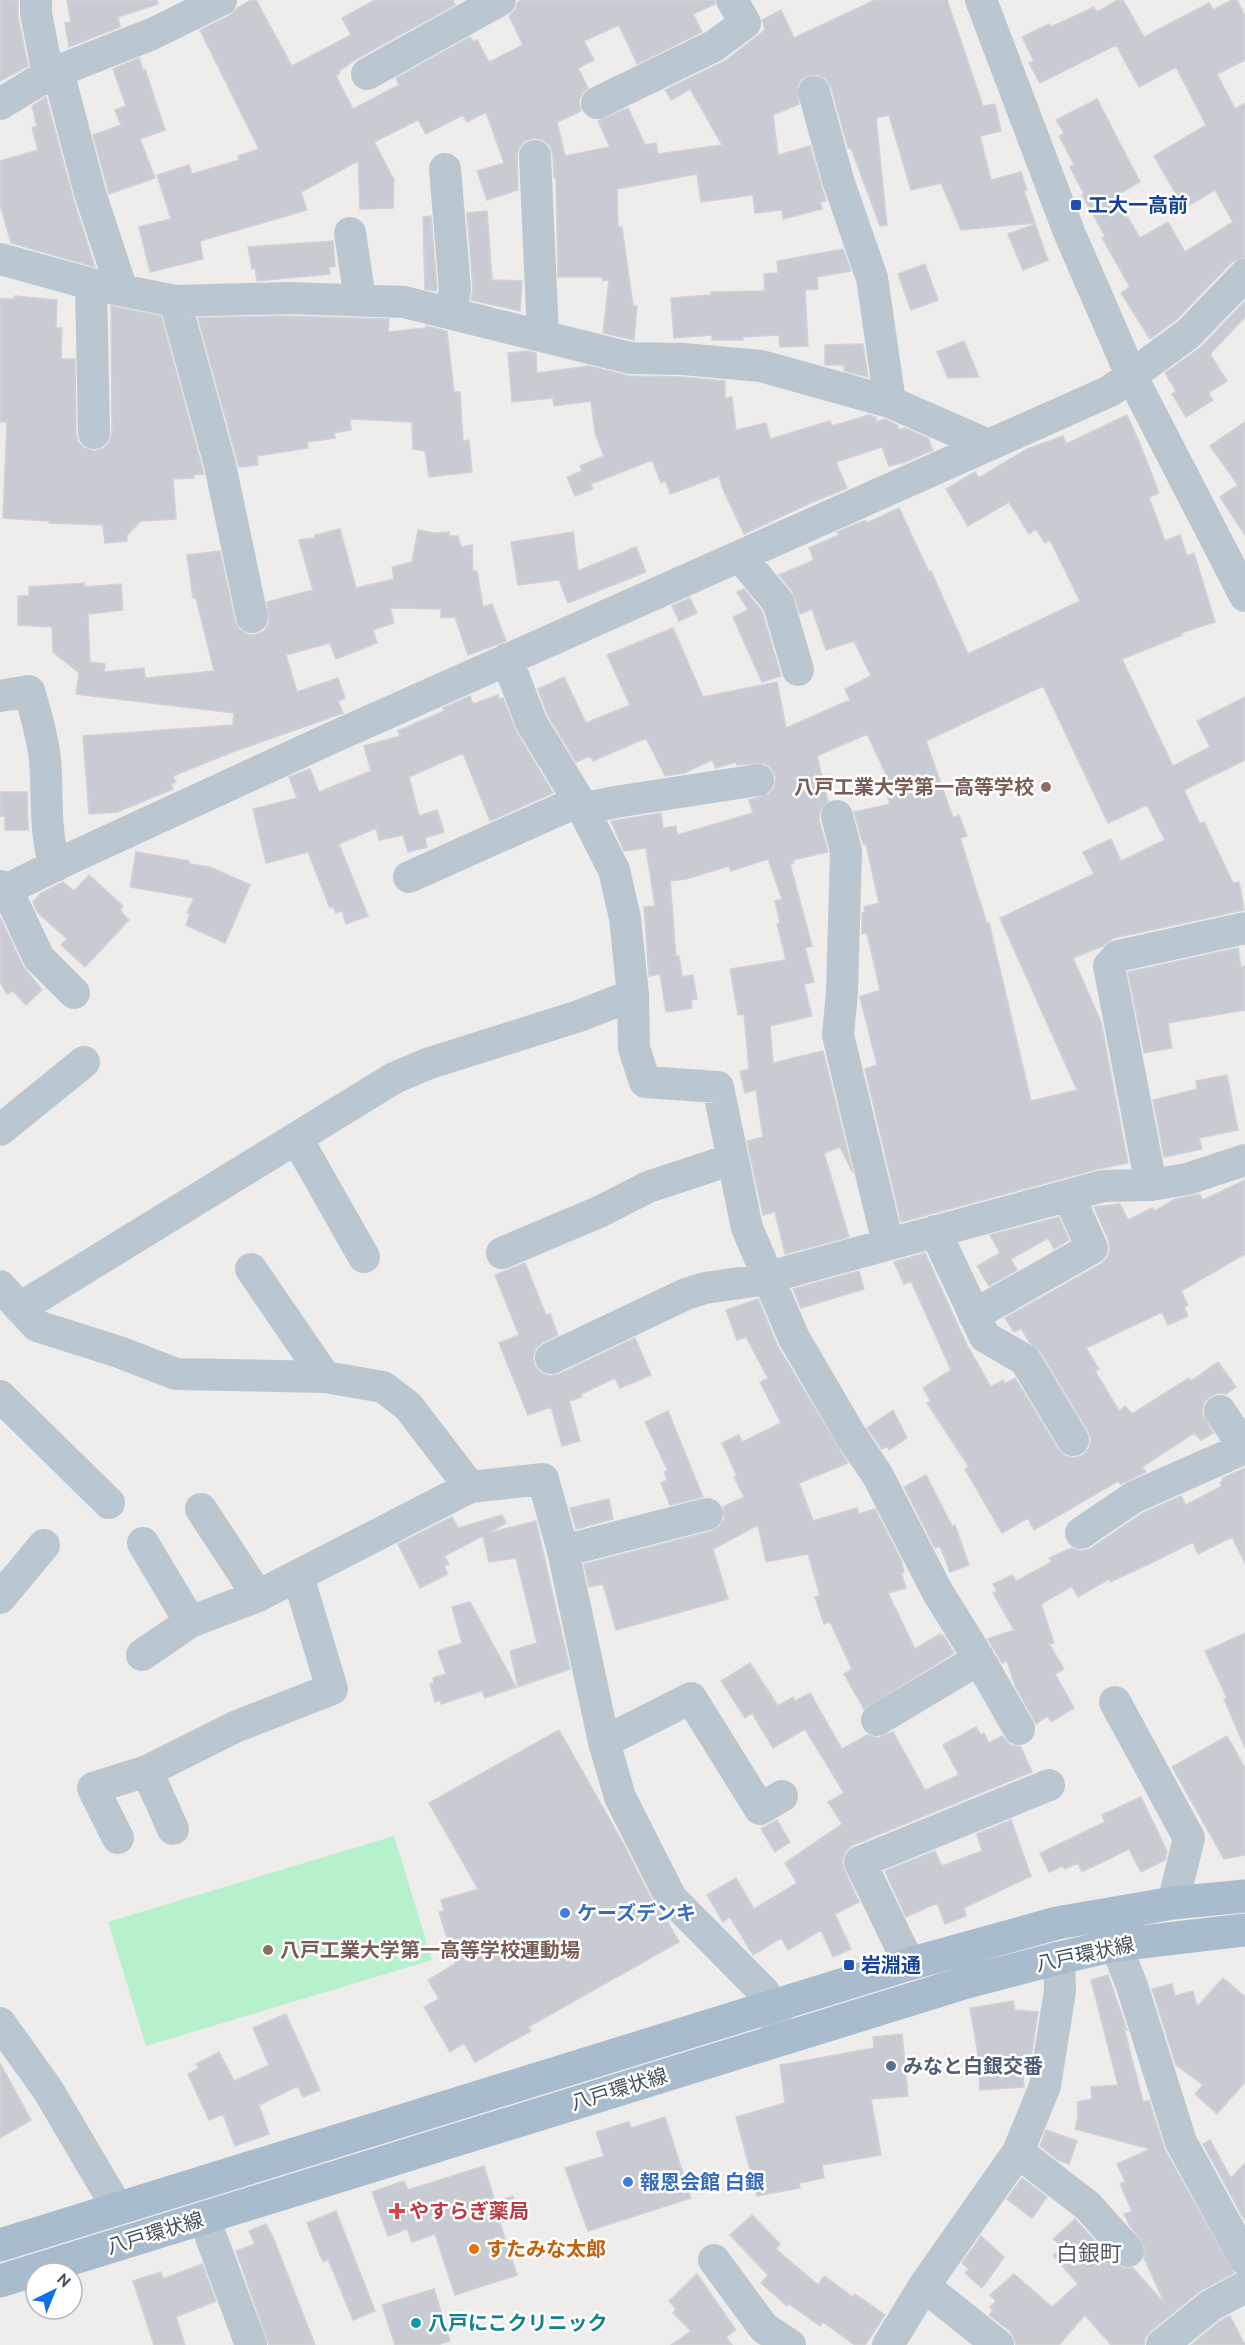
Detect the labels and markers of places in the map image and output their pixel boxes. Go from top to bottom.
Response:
place label: 工大一高前 [1088,193,1188,216]
marker: 工大一高前 [1069,198,1083,212]
place label: 八戸工業大学第一高等学校 [794,775,1034,798]
marker: 八戸工業大学第一高等学校 [1039,780,1053,794]
place label: ケーズデンキ [577,1901,696,1924]
marker: ケーズデンキ [558,1906,572,1920]
place label: 八戸工業大学第一高等学校運動場 [280,1938,580,1961]
marker: 八戸工業大学第一高等学校運動場 [261,1943,275,1957]
place label: 岩淵通 [861,1953,921,1976]
marker: 岩淵通 [842,1958,856,1972]
place label: みなと白銀交番 [903,2054,1043,2077]
marker: みなと白銀交番 [884,2059,898,2073]
place label: 報恩会館 白銀 [640,2170,765,2193]
marker: 報恩会館 白銀 [621,2175,635,2189]
place label: やすらぎ薬局 [409,2199,529,2222]
marker: やすらぎ薬局 [390,2204,404,2218]
place label: すたみな太郎 [486,2237,606,2260]
marker: すたみな太郎 [467,2242,481,2256]
place label: 八戸にこクリニック [428,2311,608,2334]
marker: 八戸にこクリニック [409,2316,423,2330]

